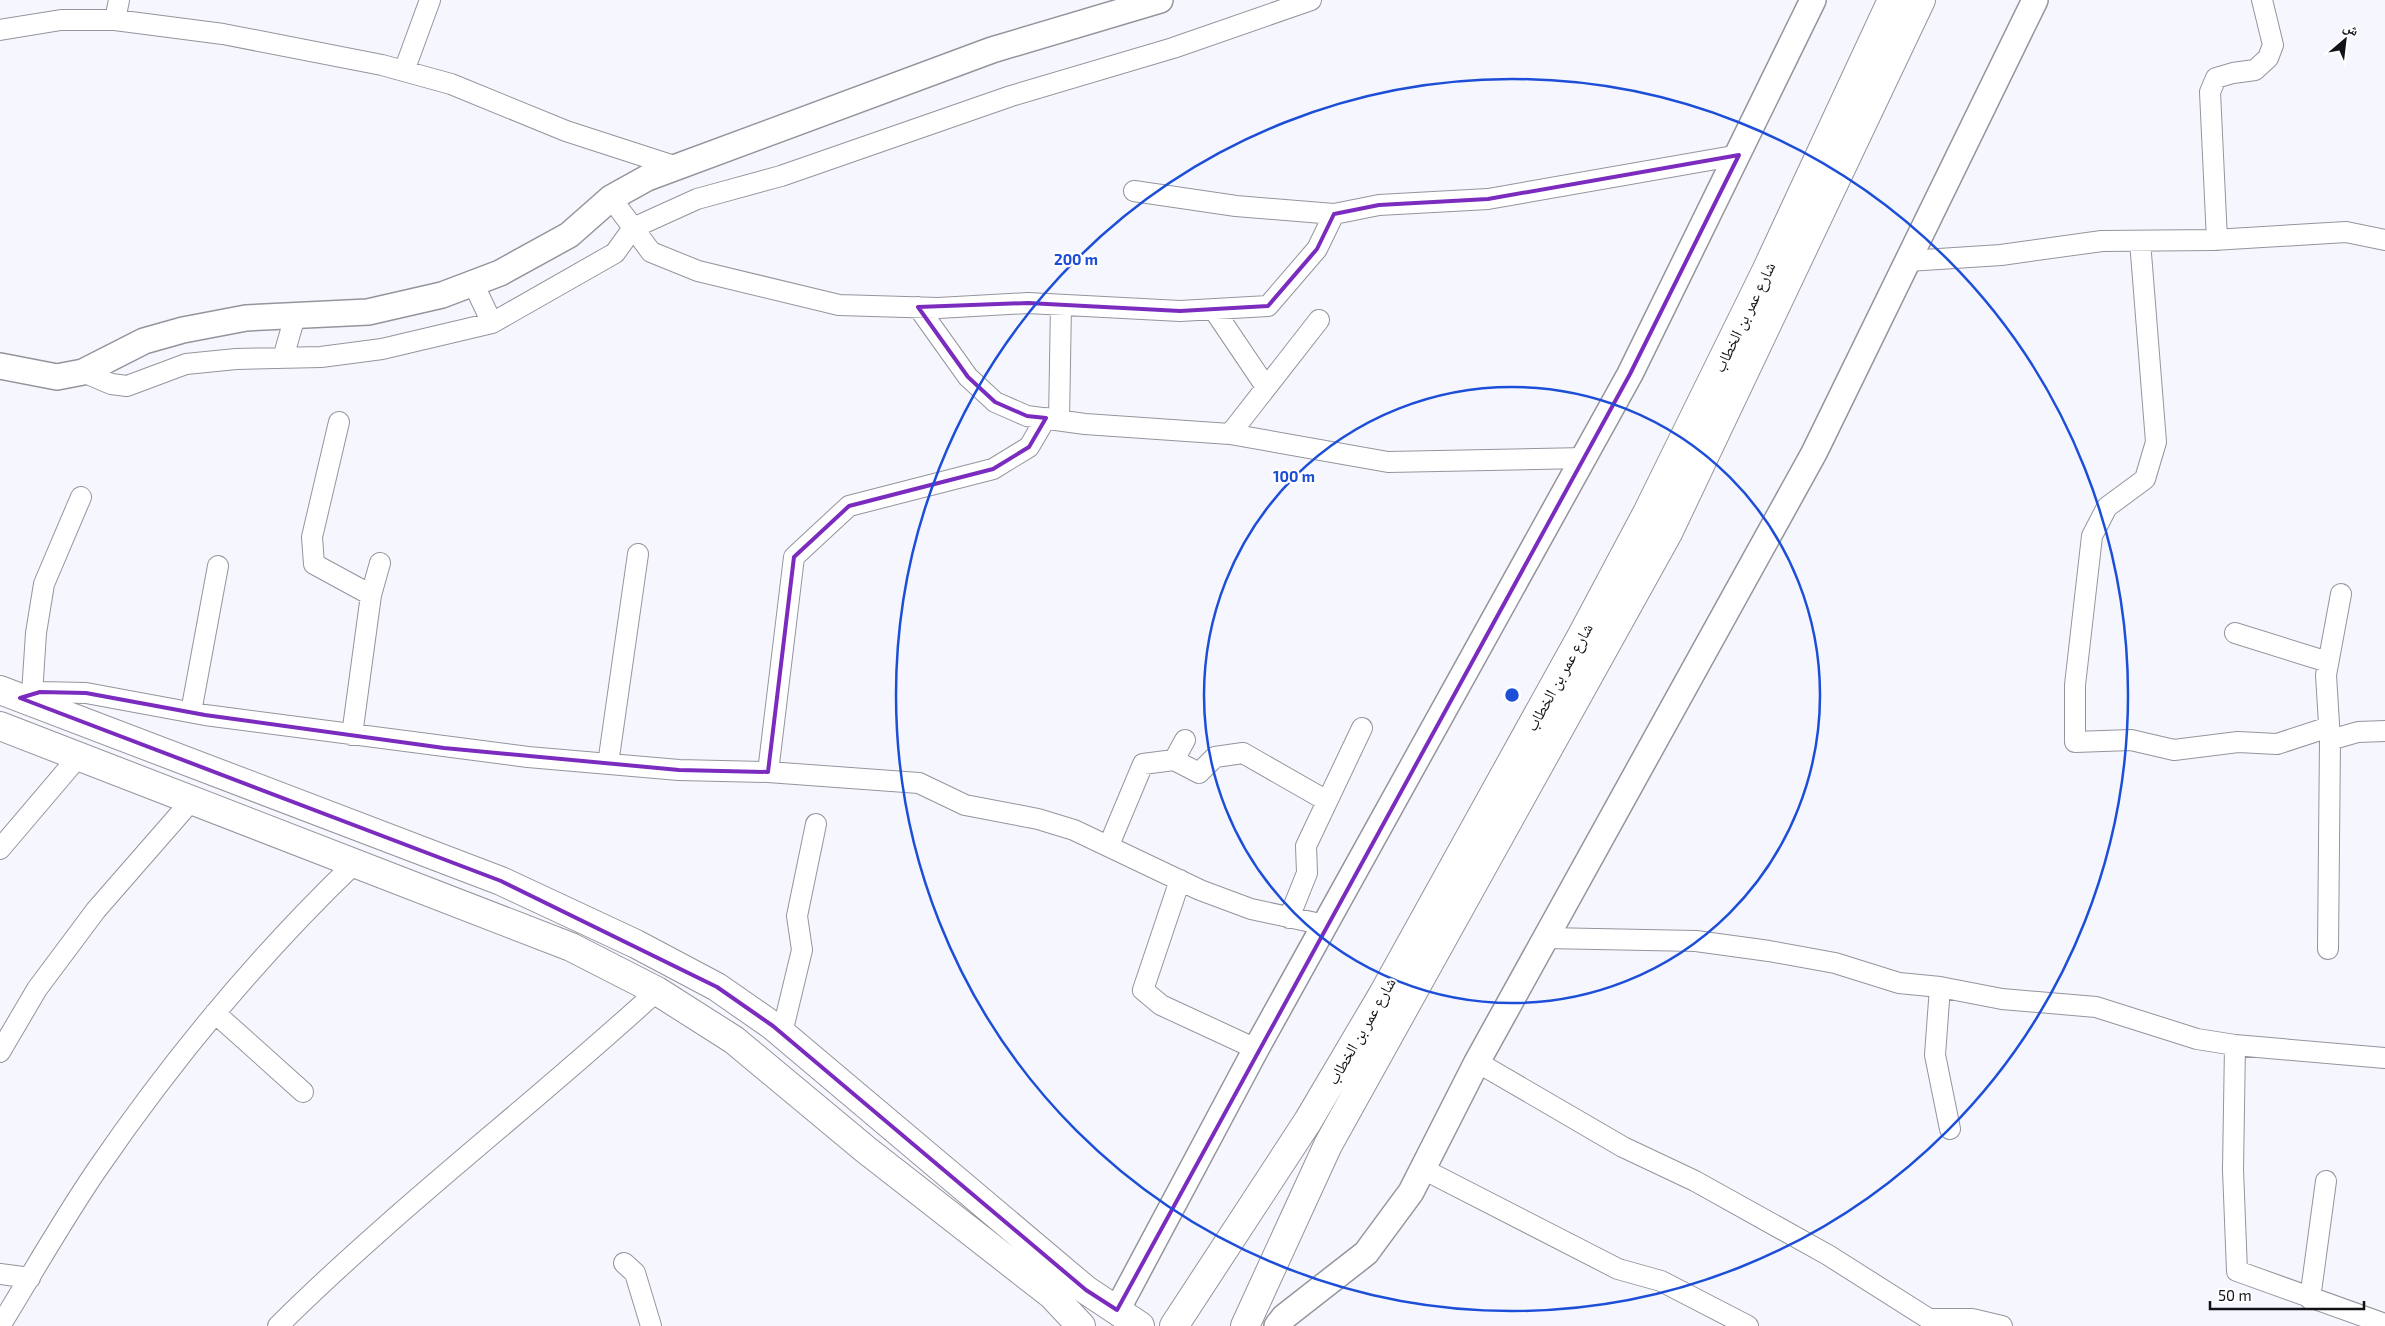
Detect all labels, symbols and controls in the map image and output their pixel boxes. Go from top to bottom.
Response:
north arrow [2320,15,2370,65]
text: ش [2340,17,2362,40]
text: 200 m [1054,250,1098,268]
street label: شارع عمر بن الخطاب [1709,259,1780,376]
text: 100 m [1273,467,1315,485]
street label: شارع عمر بن الخطاب [1521,620,1598,735]
centre of rings [1503,686,1521,704]
street label: شارع عمر بن الخطاب [1322,974,1401,1089]
scale bar [2210,1278,2364,1310]
text: 50 m [2218,1286,2252,1304]

